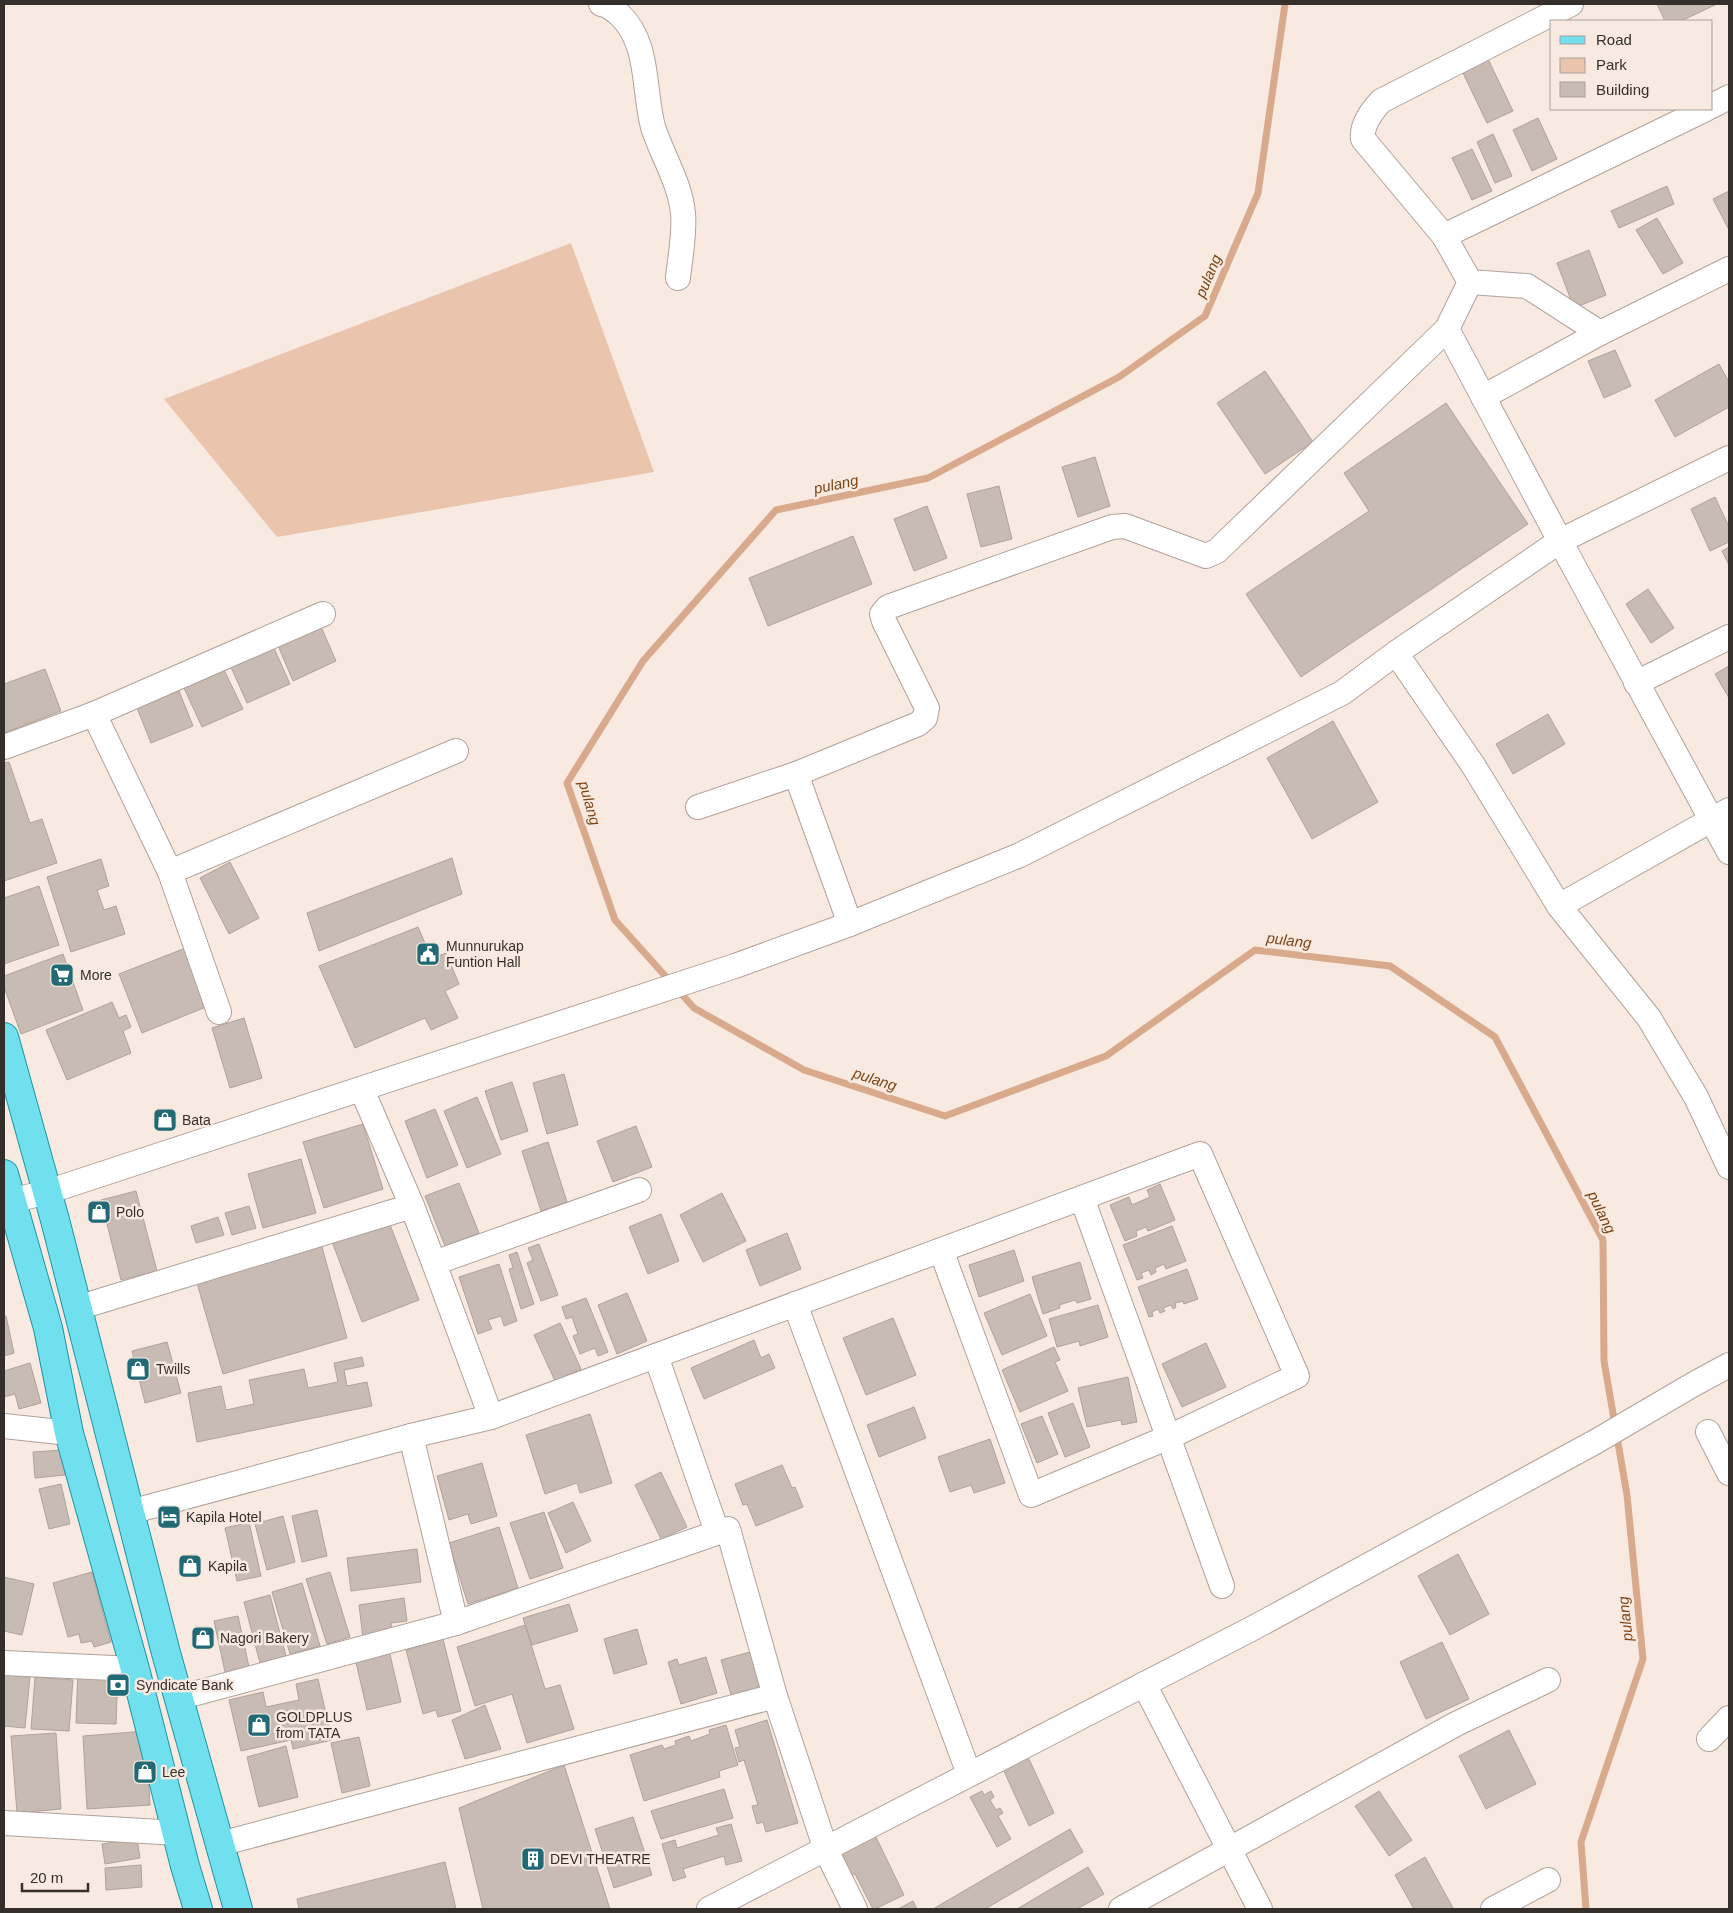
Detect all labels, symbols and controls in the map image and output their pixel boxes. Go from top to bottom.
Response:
legend [1550,20,1713,110]
text: Road [1596,31,1632,48]
text: Park [1596,56,1627,73]
text: Building [1596,81,1649,98]
water label: pulang [1191,251,1225,301]
water label: pulang [811,471,860,497]
water label: pulang [575,778,605,828]
water label: pulang [1265,929,1313,951]
place label: Munnurukap Funtion Hall [446,938,524,970]
public building icon: Munnurukap Funtion Hall [415,941,441,967]
supermarket icon: More [49,962,75,988]
place label: More [80,967,112,983]
water label: pulang [850,1064,900,1094]
shop icon: Bata [152,1107,178,1133]
place label: Bata [182,1112,211,1128]
water label: pulang [1584,1187,1620,1237]
shop icon: Polo [86,1199,112,1225]
place label: Polo [116,1204,144,1220]
shop icon: Twills [125,1356,151,1382]
place label: Twills [156,1361,190,1377]
hotel icon: Kapila Hotel [156,1504,182,1530]
place label: Kapila Hotel [186,1509,262,1525]
shop icon: Kapila [177,1553,203,1579]
place label: Kapila [208,1558,247,1574]
water label: pulang [1614,1595,1636,1643]
shop icon: Nagori Bakery [190,1625,216,1651]
place label: Nagori Bakery [220,1630,309,1646]
bank icon: Syndicate Bank [105,1672,131,1698]
place label: Syndicate Bank [136,1677,234,1693]
place label: GOLDPLUS from TATA [276,1709,352,1741]
shop icon: GOLDPLUS from TATA [246,1712,272,1738]
shop icon: Lee [132,1759,158,1785]
place label: Lee [162,1764,186,1780]
building icon: DEVI THEATRE [520,1846,546,1872]
place label: DEVI THEATRE [550,1851,651,1867]
scale bar [22,1860,89,1892]
text: 20 m [30,1869,63,1886]

